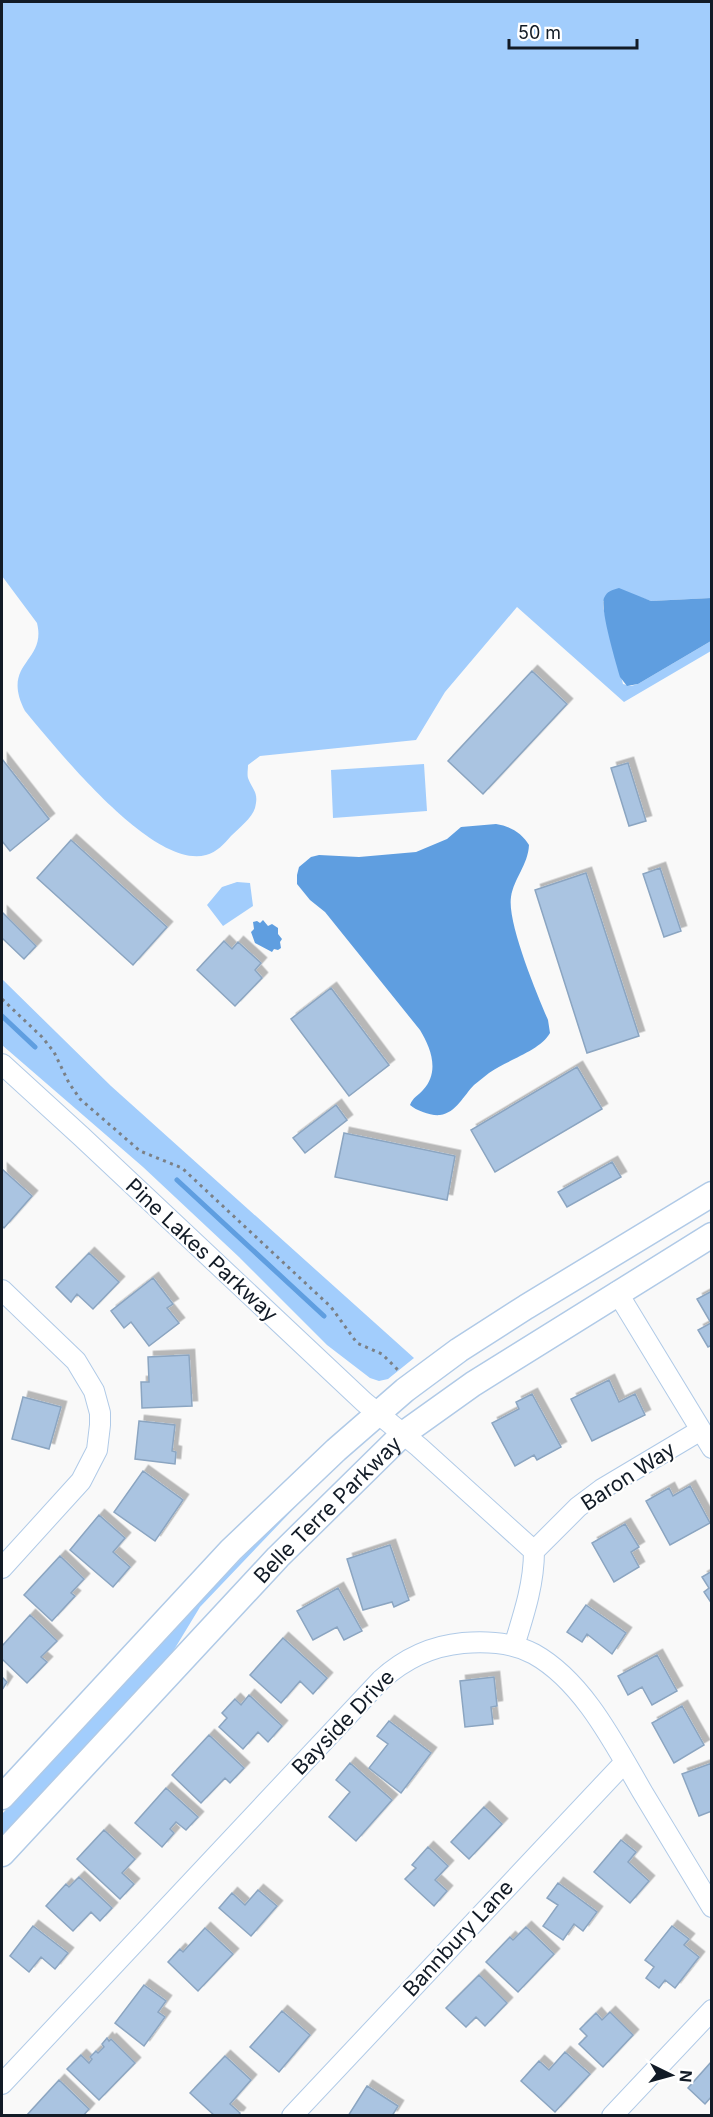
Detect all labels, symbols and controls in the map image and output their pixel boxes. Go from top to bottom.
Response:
scale bar [509,12,636,50]
text: 50 m [518,22,561,43]
street label: Pine Lakes Parkway [121,1173,283,1327]
street label: Belle Terre Parkway [248,1430,406,1588]
street label: Baron Way [576,1436,680,1516]
street label: Bayside Drive [287,1664,399,1780]
street label: Bannbury Lane [398,1875,518,2001]
north arrow [641,2045,701,2105]
text: N [675,2069,696,2083]

